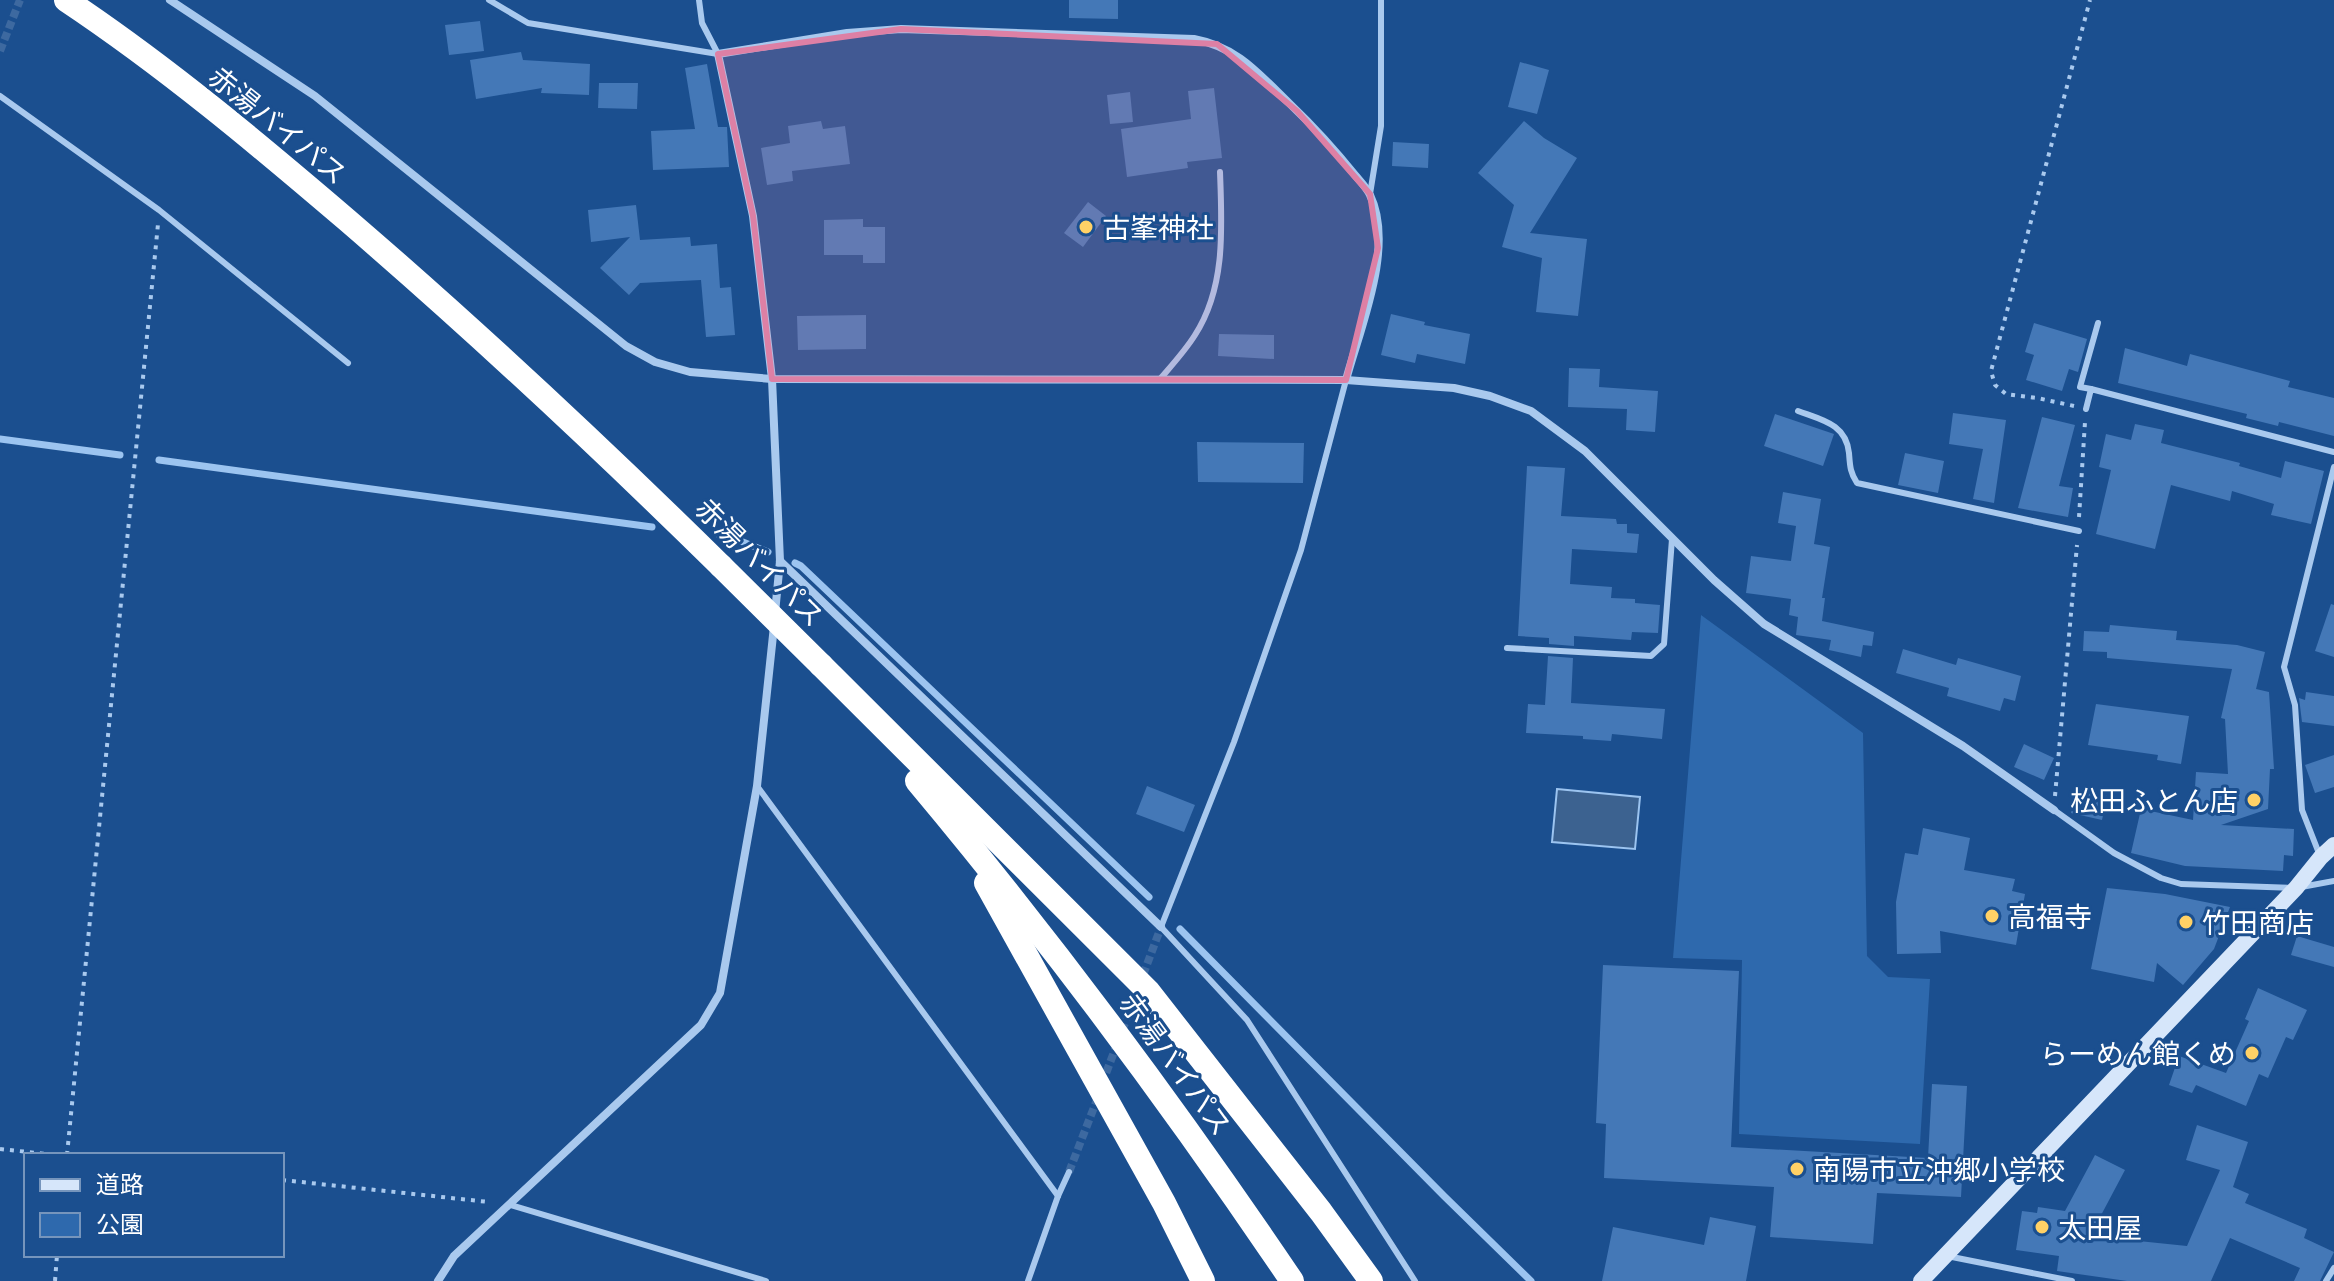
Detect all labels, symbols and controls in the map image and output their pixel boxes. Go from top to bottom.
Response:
street label: 赤湯バイパス [201,58,355,192]
place label: 古峯神社 [1102,209,1214,246]
marker: 古峯神社 [1077,218,1095,236]
street label: 赤湯バイパス [688,490,832,634]
place label: 松田ふとん店 [2070,782,2238,819]
marker: 松田ふとん店 [2245,791,2263,809]
place label: 高福寺 [2008,898,2092,935]
place label: 竹田商店 [2202,904,2314,941]
marker: 高福寺 [1983,907,2001,925]
marker: 竹田商店 [2177,913,2195,931]
street label: 赤湯バイパス [1112,985,1240,1143]
place label: らーめん館くめ [2040,1035,2236,1072]
marker: らーめん館くめ [2243,1044,2261,1062]
place label: 南陽市立沖郷小学校 [1813,1151,2065,1188]
legend [24,1153,284,1257]
marker: 南陽市立沖郷小学校 [1788,1160,1806,1178]
text: 道路 [96,1169,144,1200]
text: 公園 [96,1209,144,1240]
place label: 太田屋 [2058,1209,2142,1246]
marker: 太田屋 [2033,1218,2051,1236]

